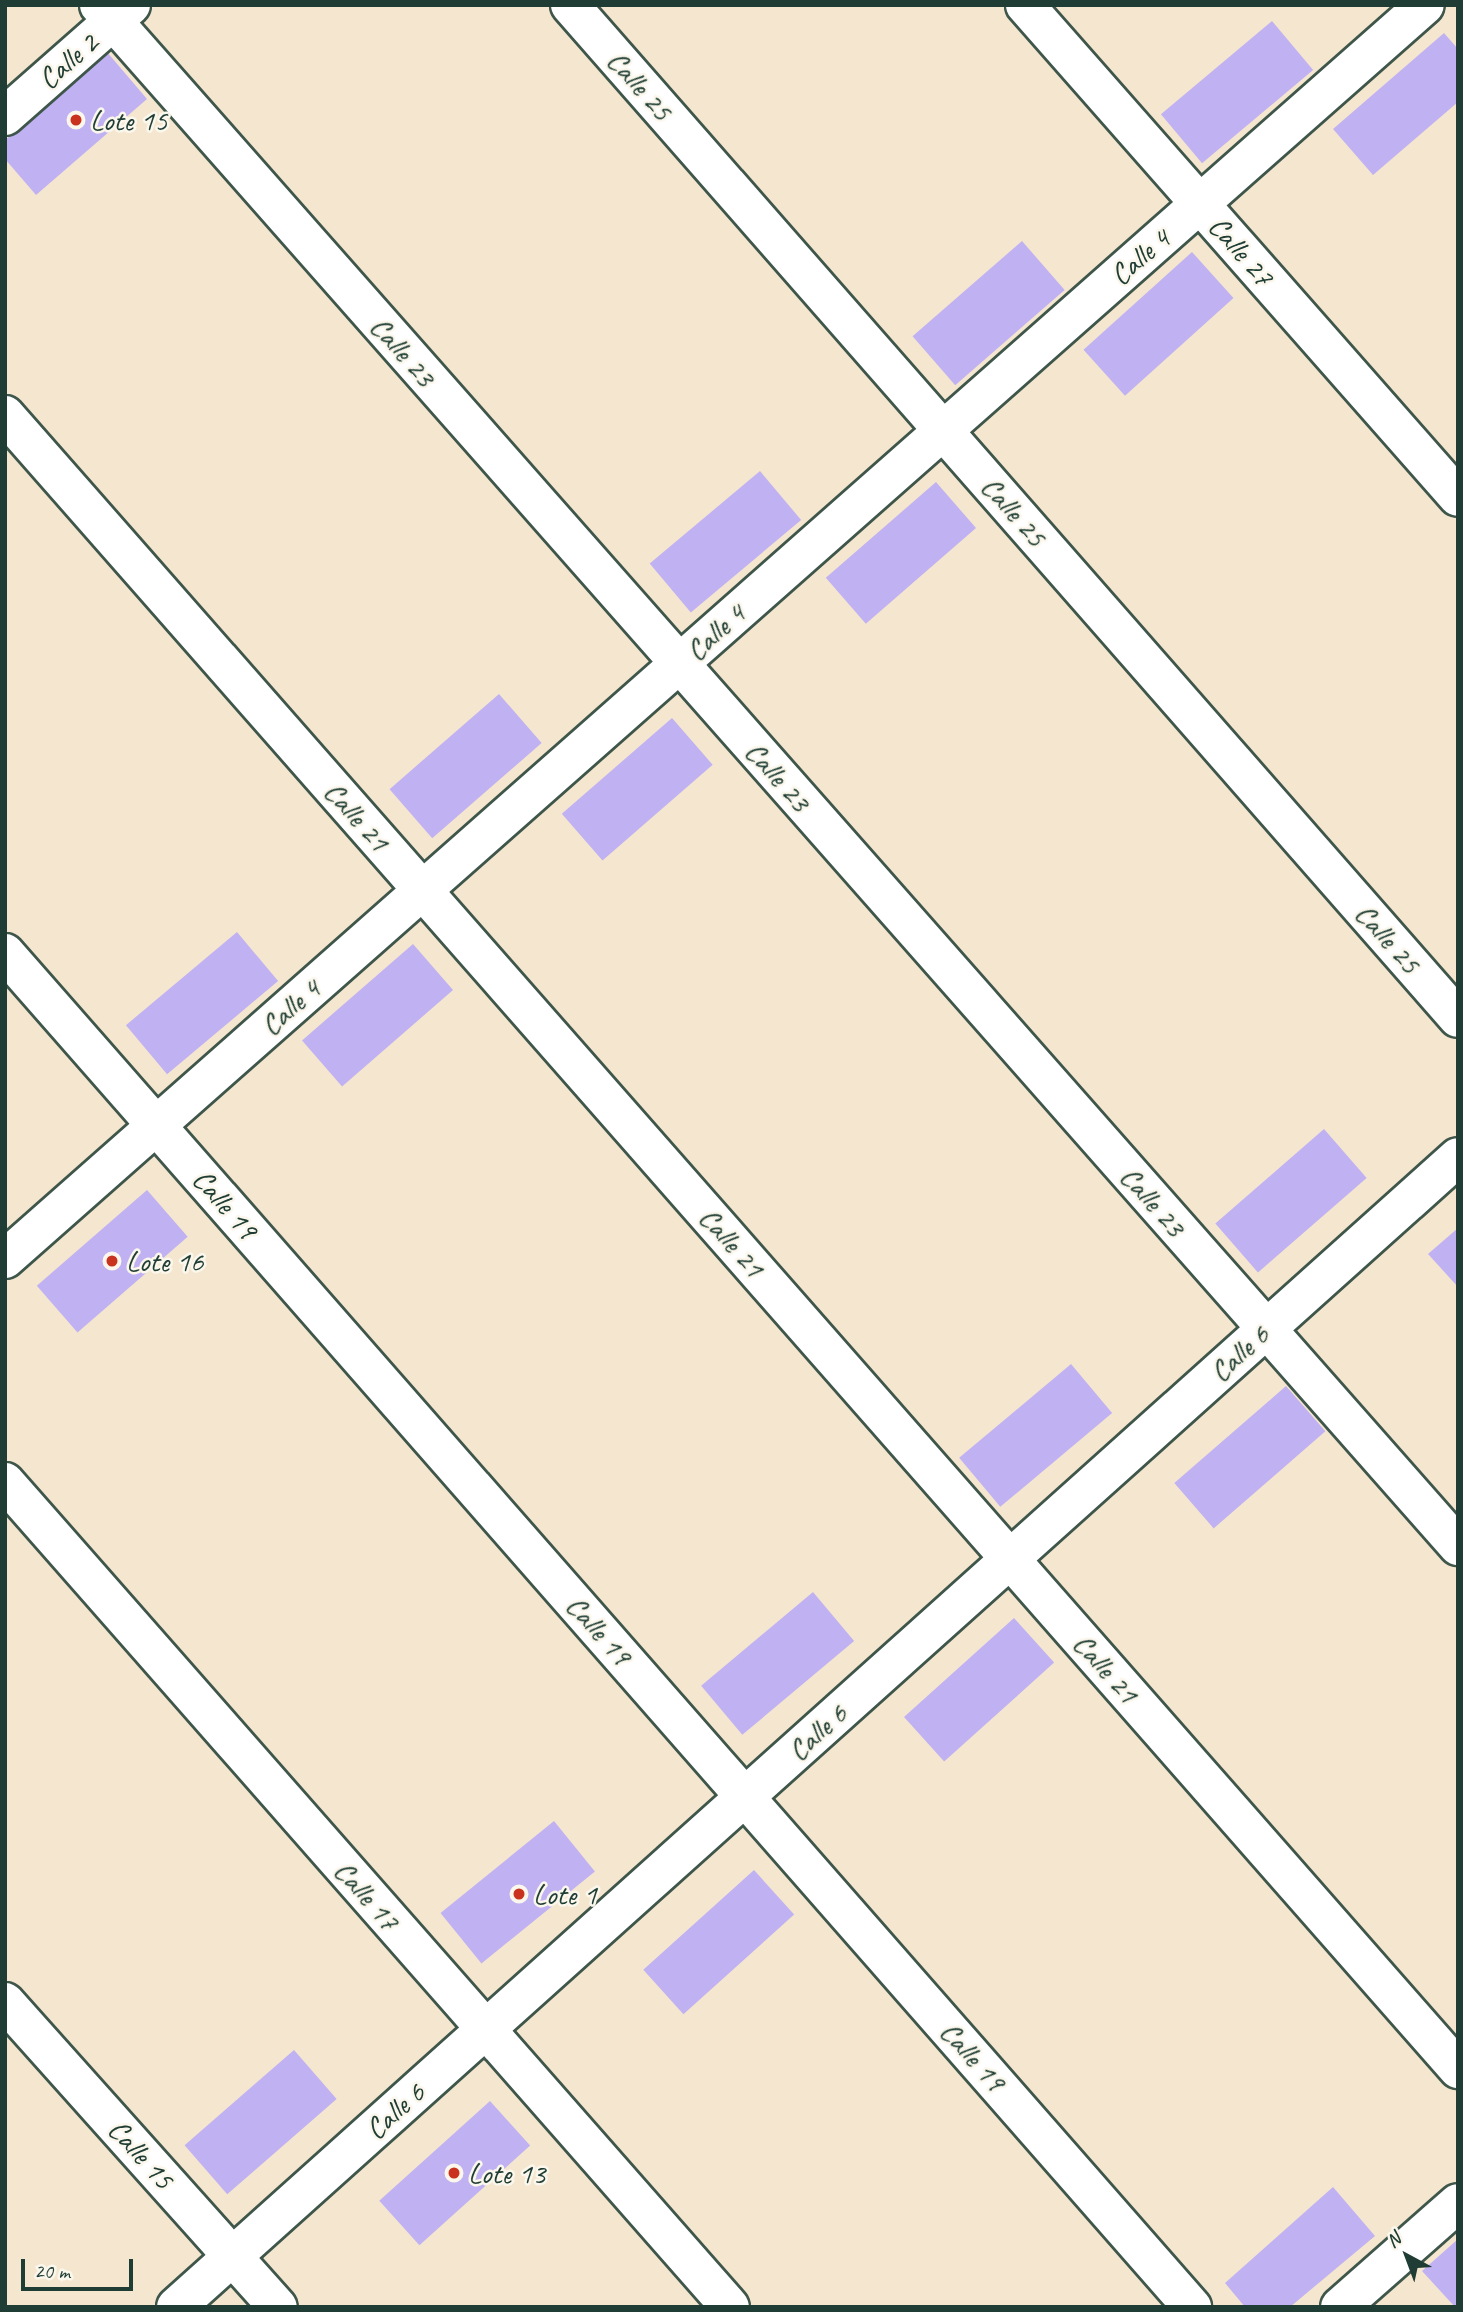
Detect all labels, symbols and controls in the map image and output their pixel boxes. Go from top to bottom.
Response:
street label: Calle 2 [31,25,105,97]
street label: Calle 25 [600,42,680,128]
place label: Lote 15 [90,102,167,138]
marker: Lote 15 [68,112,84,128]
street label: Calle 27 [1201,208,1281,294]
street label: Calle 4 [1103,221,1177,293]
street label: Calle 23 [363,308,443,394]
street label: Calle 25 [974,468,1054,554]
street label: Calle 4 [678,596,752,668]
street label: Calle 23 [738,733,818,819]
street label: Calle 21 [317,773,397,859]
street label: Calle 25 [1348,895,1428,981]
street label: Calle 4 [253,971,327,1043]
street label: Calle 23 [1113,1158,1193,1244]
street label: Calle 19 [185,1161,265,1247]
street label: Calle 21 [692,1199,772,1285]
place label: Lote 16 [126,1243,203,1279]
marker: Lote 16 [104,1253,120,1269]
street label: Calle 6 [1202,1317,1276,1389]
street label: Calle 19 [559,1587,639,1673]
street label: Calle 21 [1066,1625,1146,1711]
street label: Calle 6 [780,1696,854,1768]
street label: Calle 17 [327,1852,407,1938]
place label: Lote 1 [533,1876,597,1912]
marker: Lote 1 [511,1886,527,1902]
street label: Calle 19 [933,2013,1013,2099]
street label: Calle 6 [358,2075,432,2147]
street label: Calle 15 [100,2112,182,2196]
place label: Lote 13 [468,2155,545,2191]
marker: Lote 13 [446,2165,462,2181]
north arrow [1372,2221,1442,2291]
text: N [1381,2227,1406,2253]
scale bar [24,2246,136,2290]
text: 20 m [34,2258,70,2284]

